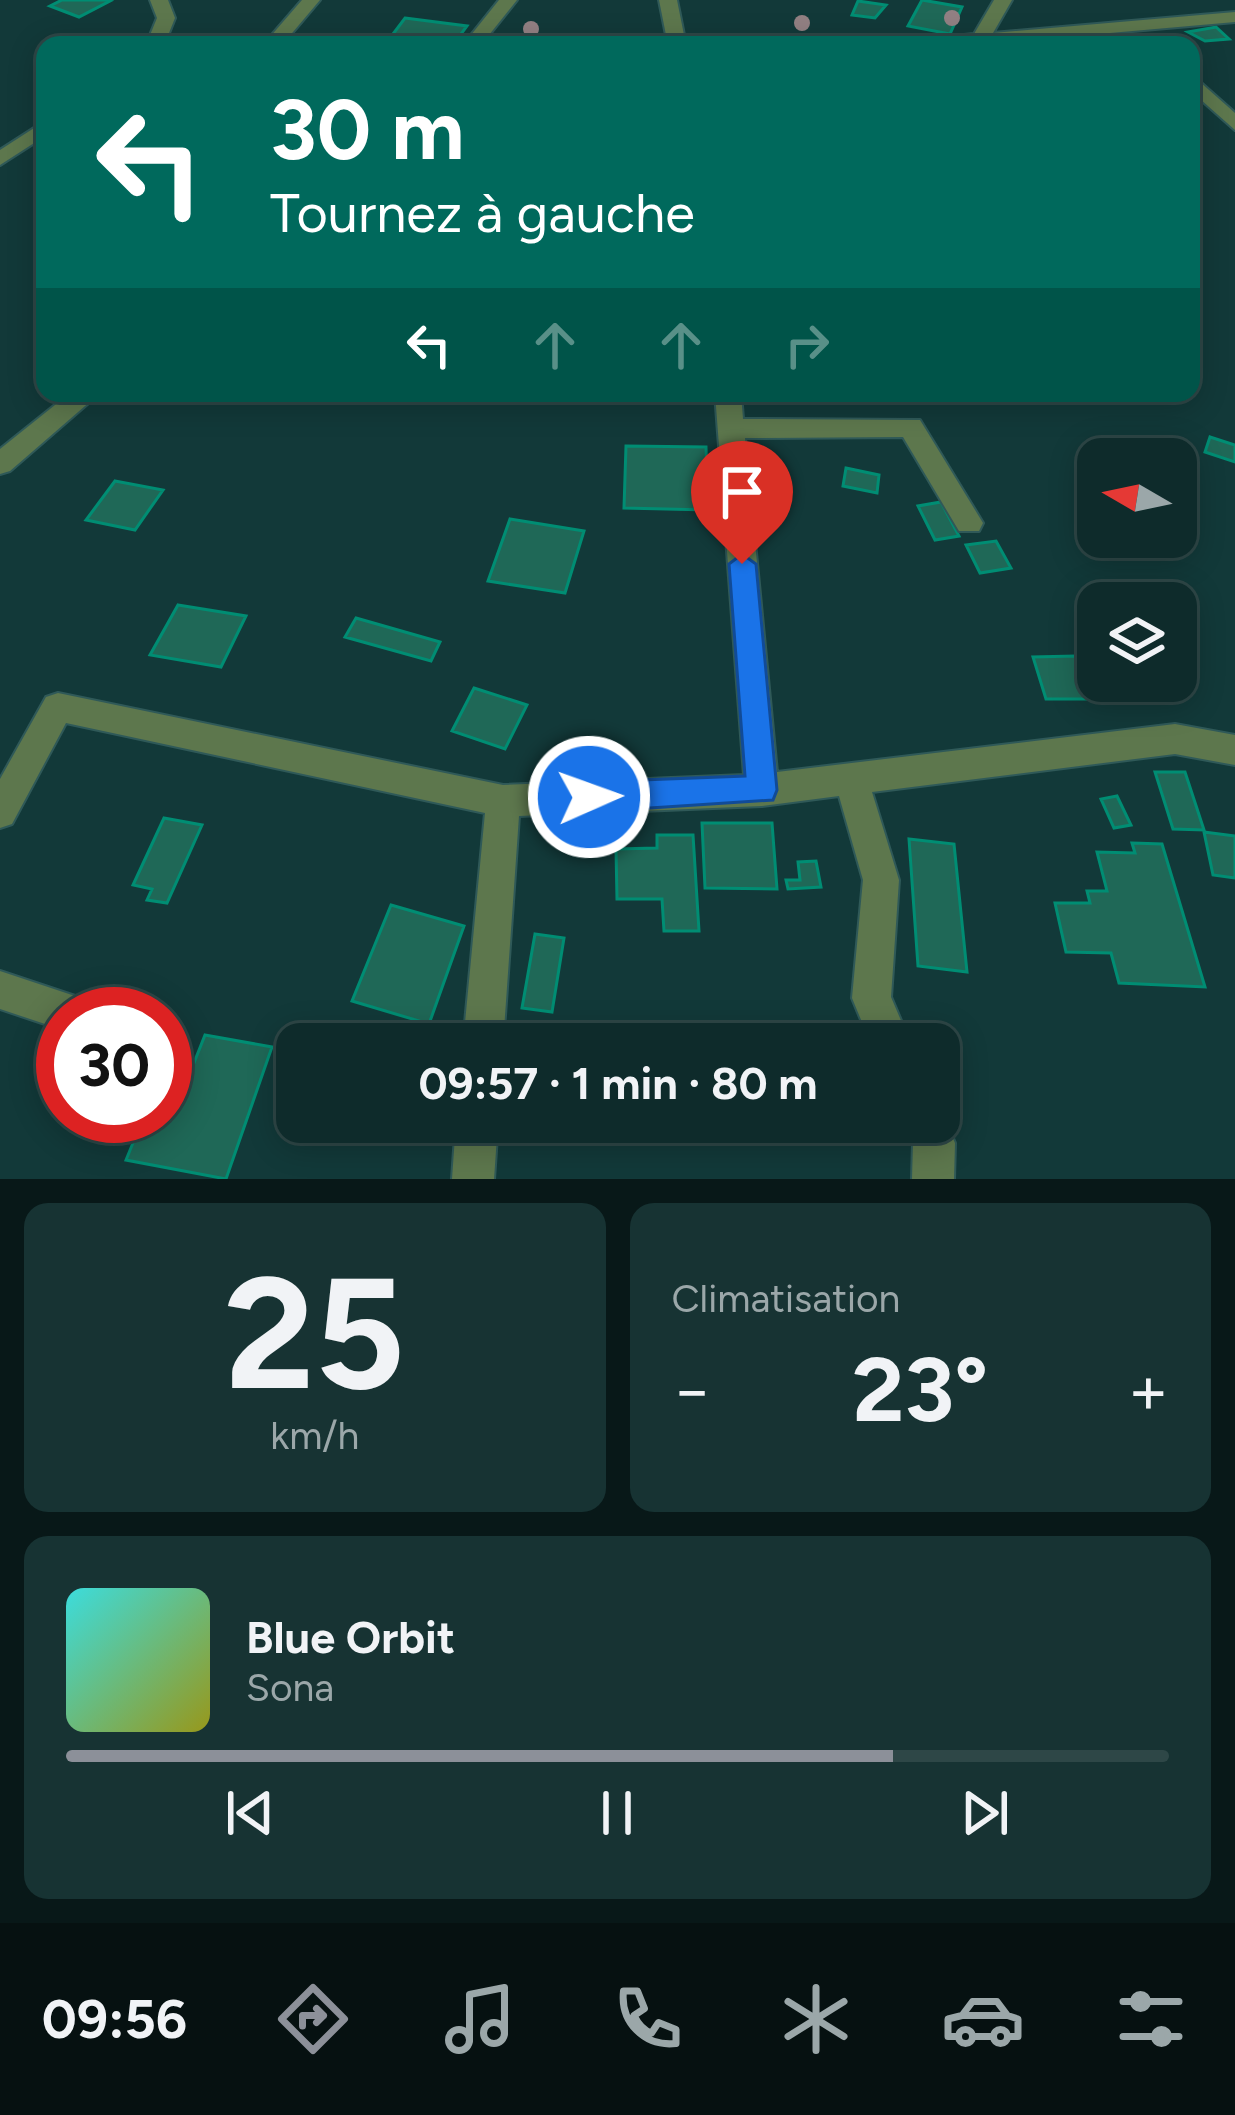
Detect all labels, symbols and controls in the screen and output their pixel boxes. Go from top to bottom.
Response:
text: 30 m [270,79,464,180]
icon: left [72,84,228,240]
text: Tournez à gauche [270,181,695,246]
icon: left [396,312,462,378]
icon: ahead [522,312,588,378]
icon: ahead [648,312,714,378]
icon: right [774,312,840,378]
north arrow [1077,438,1197,558]
map controls [1077,438,1197,702]
pin [691,441,793,564]
icon: arrive [709,459,775,525]
button: layers [1077,582,1197,702]
position arrow [526,734,652,860]
speed limit sign: 30 [36,987,192,1143]
text: 09:57 · 1 min · 80 m [418,1056,818,1110]
text: 25 [224,1240,405,1427]
text: Climatisation [672,1275,900,1322]
text: 23° [852,1335,988,1444]
text: − [672,1350,713,1430]
text: + [1128,1350,1169,1430]
text: km/h [270,1412,359,1459]
text: Blue Orbit [246,1610,455,1664]
text: Sona [246,1664,334,1711]
icon: previous [217,1780,283,1846]
icon: pause [584,1780,650,1846]
icon: next [952,1780,1018,1846]
icon: directions [271,1977,355,2061]
icon: music [438,1977,522,2061]
icon: phone [606,1977,690,2061]
icon: climate [774,1977,858,2061]
icon: car [941,1977,1025,2061]
icon: filters [1109,1977,1193,2061]
text: 09:56 [42,1987,187,2052]

